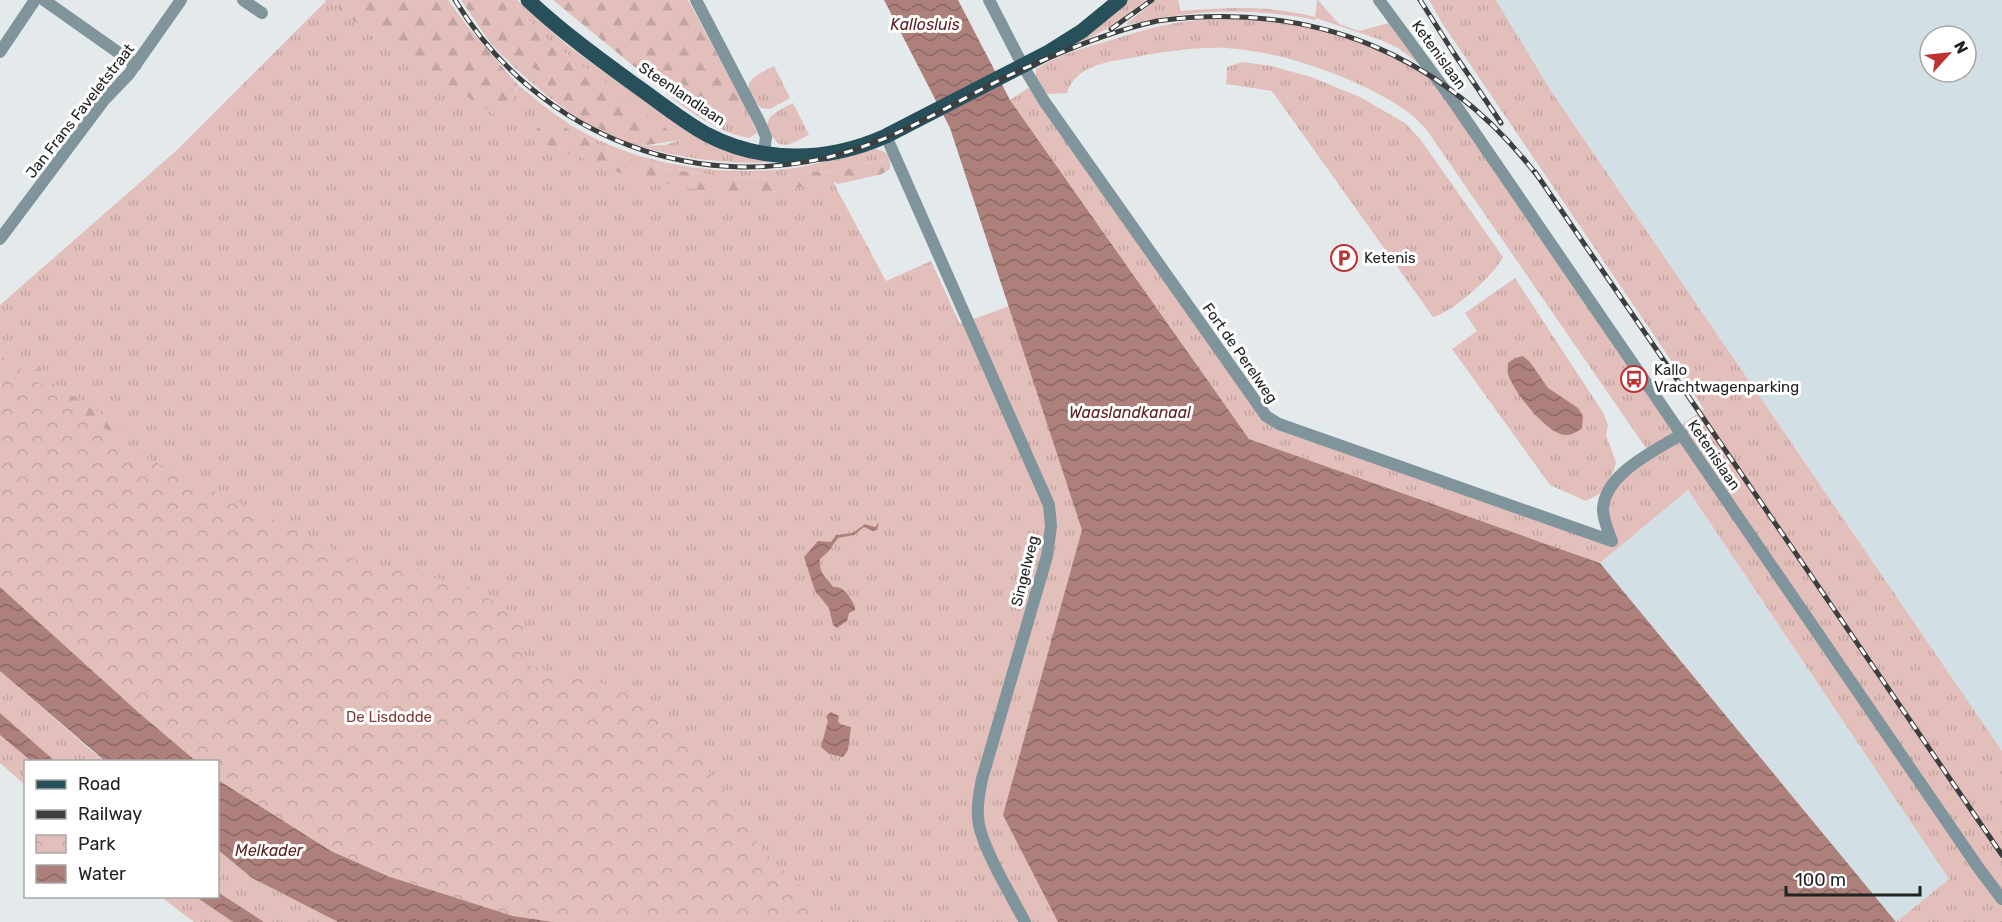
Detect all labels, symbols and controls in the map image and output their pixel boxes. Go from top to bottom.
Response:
water label: Kallosluis [890,15,960,34]
street label: Ketenislaan [1408,17,1470,93]
north arrow [1918,24,1978,84]
text: N [1950,38,1972,57]
street label: Jan Frans Faveletstraat [22,40,138,182]
street label: Steenlandlaan [635,58,729,130]
parking icon: Ketenis [1329,243,1359,273]
place label: Ketenis [1364,249,1416,267]
street label: Fort de Perelweg [1199,299,1281,407]
place label: Kallo Vrachtwagenparking [1654,361,1799,396]
bus stop icon: Kallo Vrachtwagenparking [1619,364,1649,394]
water label: Waaslandkanaal [1069,403,1192,422]
street label: Ketenislaan [1684,416,1744,494]
street label: Singelweg [1008,534,1042,608]
park label: De Lisdodde [346,708,432,726]
legend [24,760,219,898]
text: Road [78,773,121,795]
text: Railway [78,803,142,825]
text: Park [78,833,116,855]
water label: Melkader [235,841,304,860]
scale bar [1786,859,1920,897]
text: Water [78,863,126,885]
text: 100 m [1795,869,1846,891]

